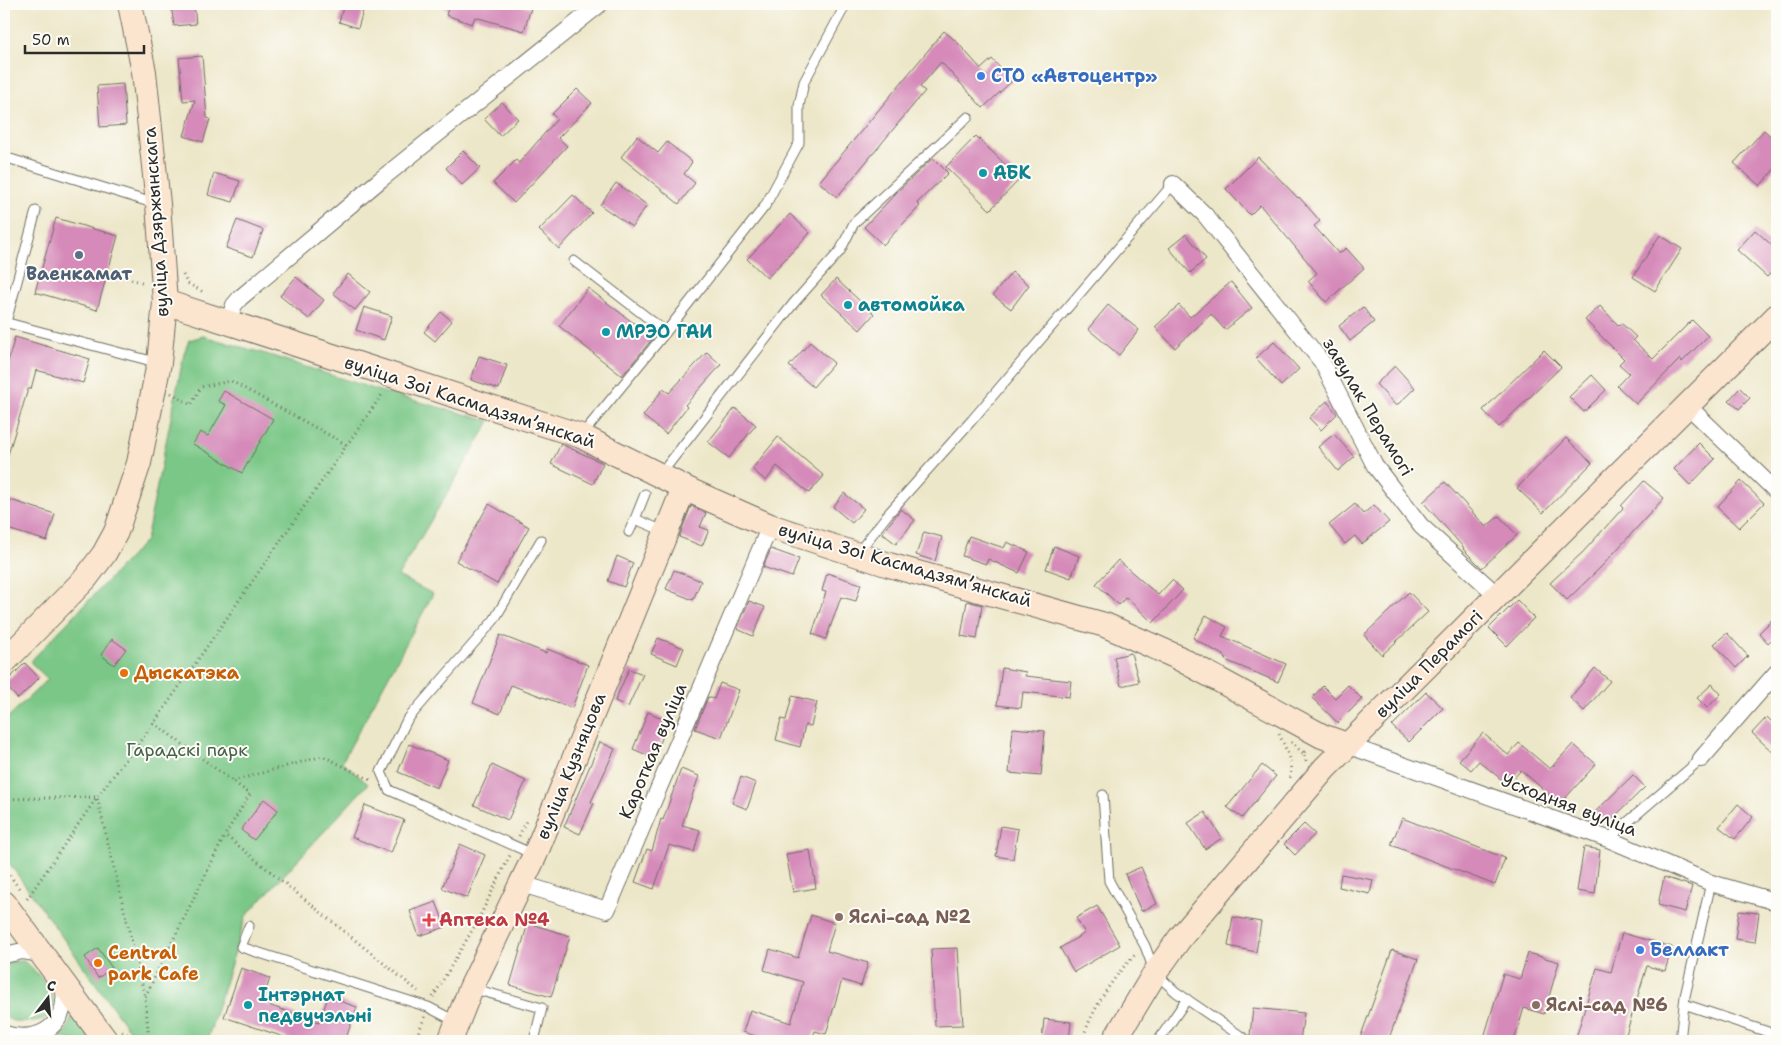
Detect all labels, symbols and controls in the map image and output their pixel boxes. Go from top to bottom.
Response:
scale bar [25,22,144,54]
text: 50 m [32,30,70,50]
place label: СТО «Автоцентр» [991,64,1158,88]
marker: СТО «Автоцентр» [975,70,987,82]
street label: вуліца Дзяржынскага [137,126,175,318]
place label: АБК [993,161,1031,185]
marker: АБК [977,167,989,179]
marker: Ваенкамат [73,249,85,261]
place label: Ваенкамат [26,262,132,286]
place label: автомойка [858,293,966,317]
marker: автомойка [842,299,854,311]
place label: МРЭО ГАИ [616,320,712,344]
marker: МРЭО ГАИ [600,326,612,338]
street label: завулак Перамогі [1317,333,1419,481]
street label: вуліца Зоі Касмадзямʼянскай [341,350,599,454]
street label: вуліца Зоі Касмадзямʼянскай [776,517,1035,613]
street label: вуліца Перамогі [1370,605,1488,723]
place label: Дыскатэка [134,661,240,685]
marker: Дыскатэка [118,667,130,679]
street label: Кароткая вуліца [614,679,692,823]
street label: вуліца Кузняцова [531,689,611,843]
park label: Гарадскі парк [126,738,248,762]
street label: Усходняя вуліца [1498,768,1640,842]
place label: Яслі-сад №2 [849,905,971,929]
place label: Аптека №4 [439,908,550,932]
marker: Яслі-сад №2 [833,911,845,923]
marker: Аптека №4 [423,914,435,926]
place label: Беллакт [1650,938,1729,962]
place label: Central park Cafe [108,941,199,986]
marker: Беллакт [1634,944,1646,956]
marker: Central park Cafe [92,957,104,969]
north arrow [22,972,72,1022]
text: С [45,976,58,995]
place label: Інтэрнат педвучэльні [258,983,372,1028]
place label: Яслі-сад №6 [1546,993,1668,1017]
marker: Інтэрнат педвучэльні [242,999,254,1011]
marker: Яслі-сад №6 [1530,999,1542,1011]

